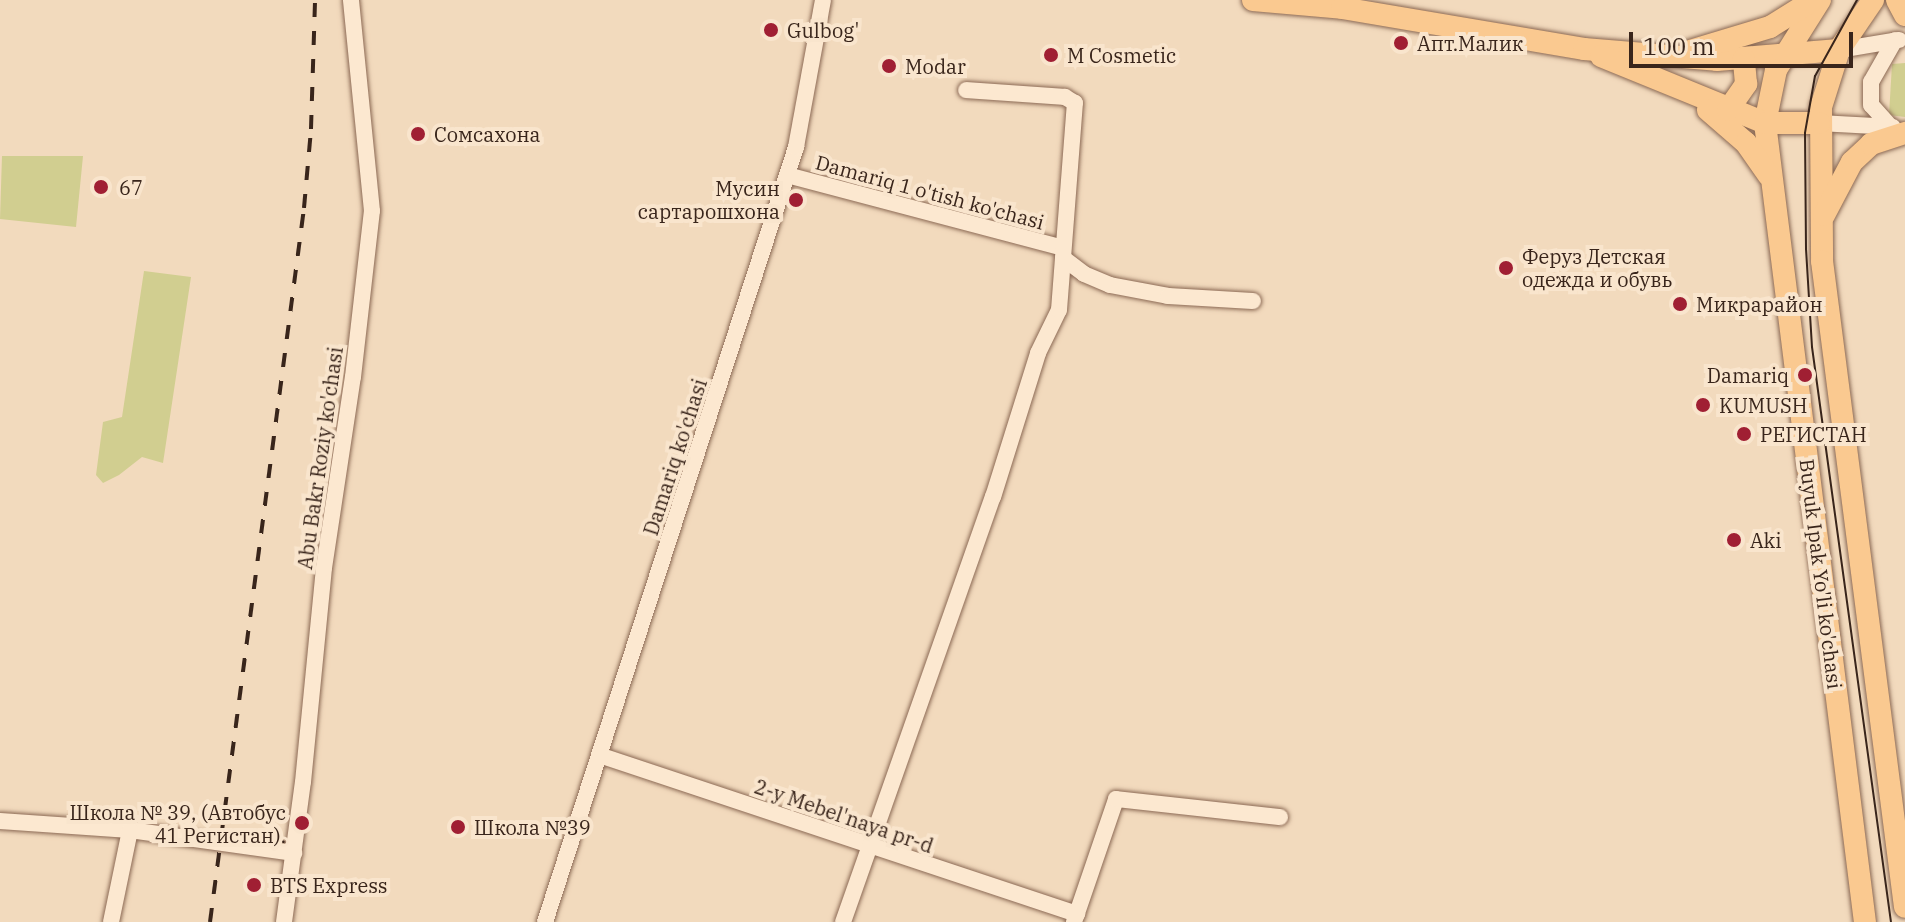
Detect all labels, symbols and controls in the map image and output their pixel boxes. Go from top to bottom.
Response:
scale bar [1633,16,1857,66]
place label: Gulbog' [787,18,859,42]
marker: Gulbog' [762,21,780,39]
text: 100 m [1643,30,1715,62]
place label: Апт.Малик [1417,31,1523,55]
marker: Апт.Малик [1392,34,1410,52]
place label: M Cosmetic [1067,43,1176,67]
marker: M Cosmetic [1042,46,1060,64]
place label: Modar [905,54,966,78]
marker: Modar [880,57,898,75]
place label: Сомсахона [434,122,541,146]
marker: Сомсахона [409,125,427,143]
street label: Damariq 1 o'tish ko'chasi [813,150,1047,234]
place label: 67 [119,175,143,199]
marker: 67 [90,176,112,198]
place label: Мусин сартарошхона [638,176,780,223]
marker: Мусин сартарошхона [787,191,805,209]
place label: Феруз Детская одежда и обувь [1522,244,1672,291]
marker: Феруз Детская одежда и обувь [1497,259,1515,277]
place label: Микрарайон [1696,292,1823,316]
marker: Микрарайон [1671,295,1689,313]
street label: Abu Bakr Roziy ko'chasi [292,345,348,571]
place label: Damariq [1707,363,1789,387]
marker: Damariq [1796,366,1814,384]
street label: Damariq ko'chasi [638,376,712,538]
place label: KUMUSH [1719,393,1807,417]
marker: KUMUSH [1694,396,1712,414]
place label: РЕГИСТАН [1760,422,1867,446]
marker: РЕГИСТАН [1735,425,1753,443]
street label: Buyuk Ipak Yo'li ko'chasi [1795,457,1847,691]
place label: Aki [1750,528,1781,552]
marker: Aki [1725,531,1743,549]
street label: 2-y Mebel'naya pr-d [751,774,937,858]
place label: Школа № 39, (Автобус 41 Регистан). [70,800,286,847]
marker: Школа № 39, (Автобус 41 Регистан). [293,814,311,832]
place label: Школа №39 [474,815,591,839]
marker: Школа №39 [449,818,467,836]
place label: BTS Express [270,873,388,897]
marker: BTS Express [245,876,263,894]

